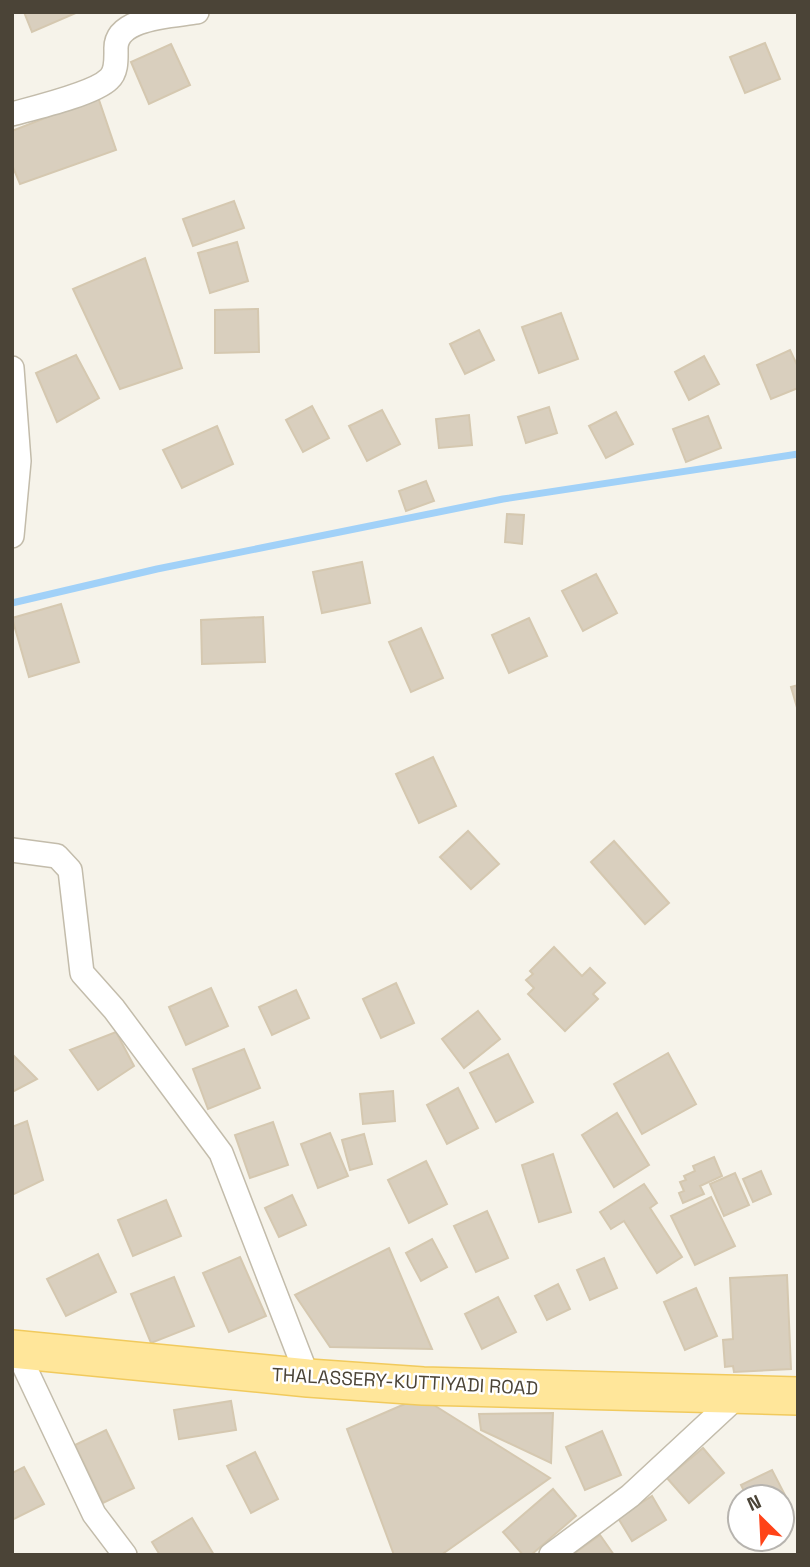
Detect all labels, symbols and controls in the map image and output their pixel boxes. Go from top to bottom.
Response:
street label: THALASSERY-KUTTIYADI ROAD [271,1362,539,1401]
north arrow [726,1483,796,1553]
text: N [743,1489,765,1517]

